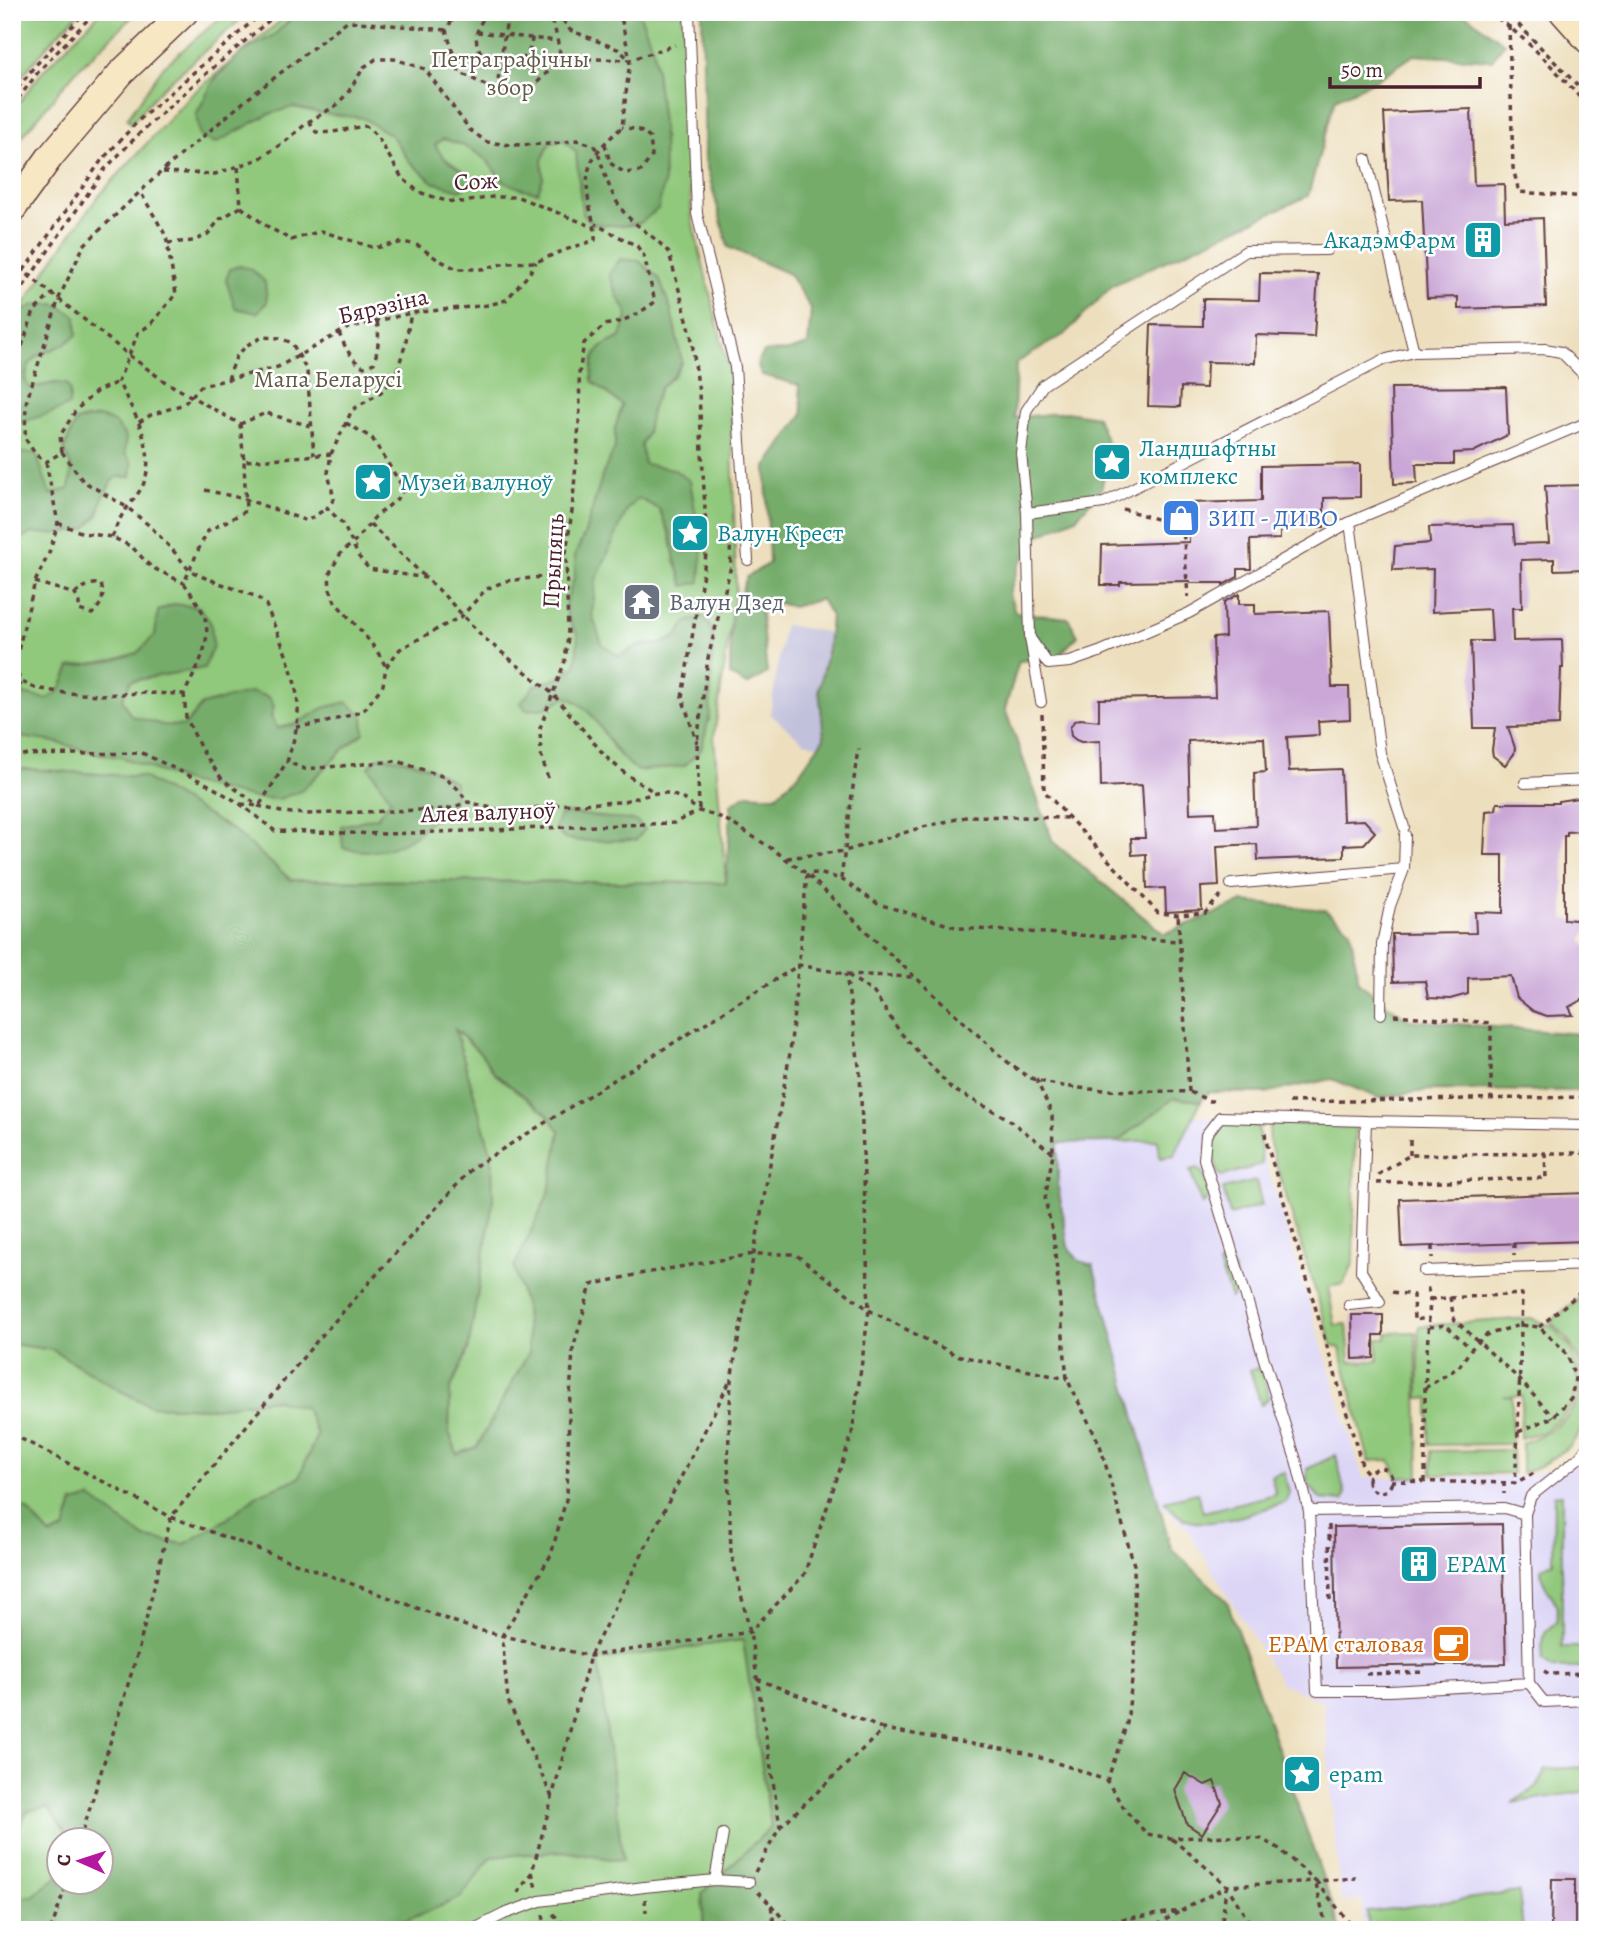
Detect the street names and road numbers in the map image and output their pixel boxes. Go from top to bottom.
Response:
street label: Сож [453,164,499,198]
street label: Бярэзіна [335,280,431,332]
street label: Прыпяць [535,512,571,609]
street label: Алея валуноў [419,794,556,830]

